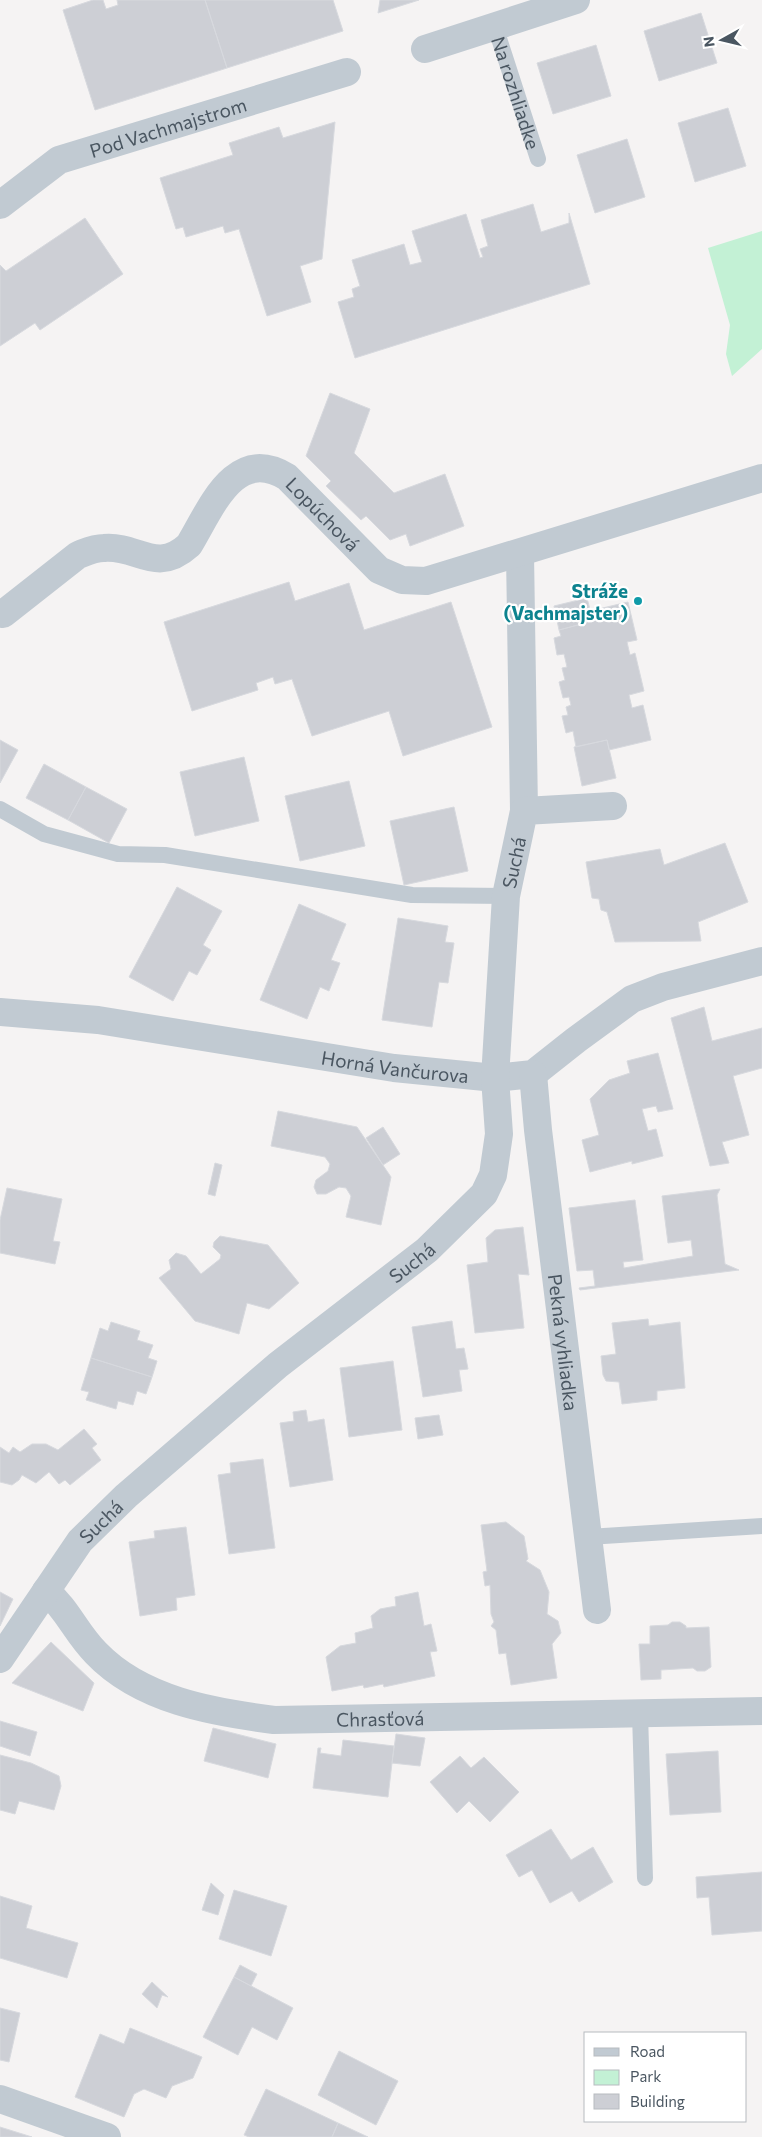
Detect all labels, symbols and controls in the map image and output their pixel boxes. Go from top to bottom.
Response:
north arrow [697,15,747,65]
street label: Na rozhliadke [488,33,546,152]
text: N [699,35,718,48]
street label: Pod Vachmajstrom [87,92,249,162]
street label: Lopúchová [282,472,365,555]
place label: Stráže (Vachmajster) [504,579,628,624]
marker: Stráže (Vachmajster) [632,595,644,607]
street label: Suchá [496,835,530,890]
street label: Horná Vančurova [320,1045,470,1087]
street label: Suchá [384,1237,439,1287]
street label: Pekná vyhliadka [544,1272,584,1412]
street label: Suchá [74,1495,127,1547]
street label: Chrasťová [336,1706,424,1730]
legend [584,2032,747,2122]
text: Road [630,2042,665,2060]
text: Park [630,2067,661,2085]
text: Building [630,2092,685,2110]

